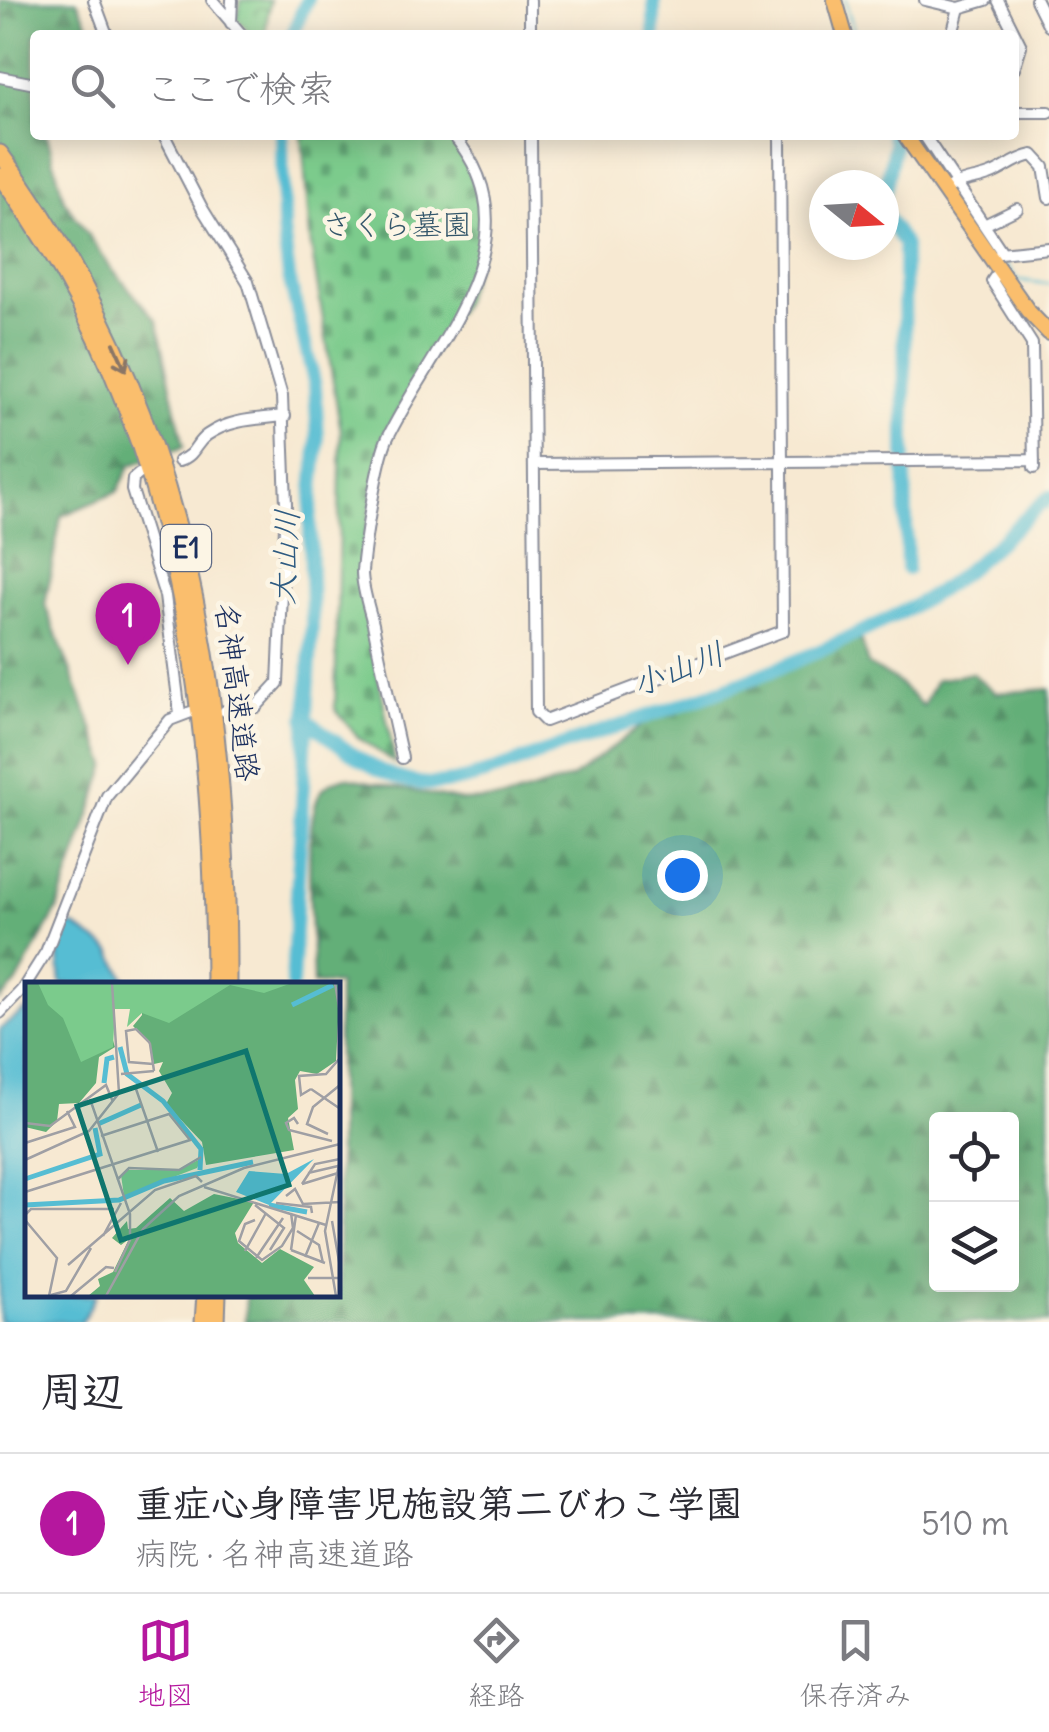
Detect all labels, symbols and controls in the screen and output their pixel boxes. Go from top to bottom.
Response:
search box [30,30,1019,140]
icon: search [65,58,120,113]
text: ここで検索 [145,65,335,112]
north arrow [809,170,899,260]
park label: さくら墓園 [322,205,472,243]
one-way arrow [112,341,131,371]
water label: 大山川 [262,508,307,606]
road number: E1 [161,525,211,571]
pin: 1 [96,582,160,665]
street label: 名神高速道路 [208,600,268,784]
water label: 小山川 [626,632,730,705]
your location [657,850,708,901]
inset map [25,982,340,1297]
map controls [929,1112,1019,1292]
button: locate [929,1112,1019,1202]
button: layers [929,1202,1019,1292]
text: 周辺 [40,1365,124,1417]
text: 重症心身障害児施設第二びわこ学園 [135,1480,743,1527]
text: 1 [66,1503,79,1544]
text: 510 m [921,1503,1009,1544]
text: 病院 · 名神高速道路 [135,1533,413,1574]
tab: 地図 [137,1613,194,1713]
tab: 経路 [468,1613,525,1713]
tab: 保存済み [799,1613,912,1713]

